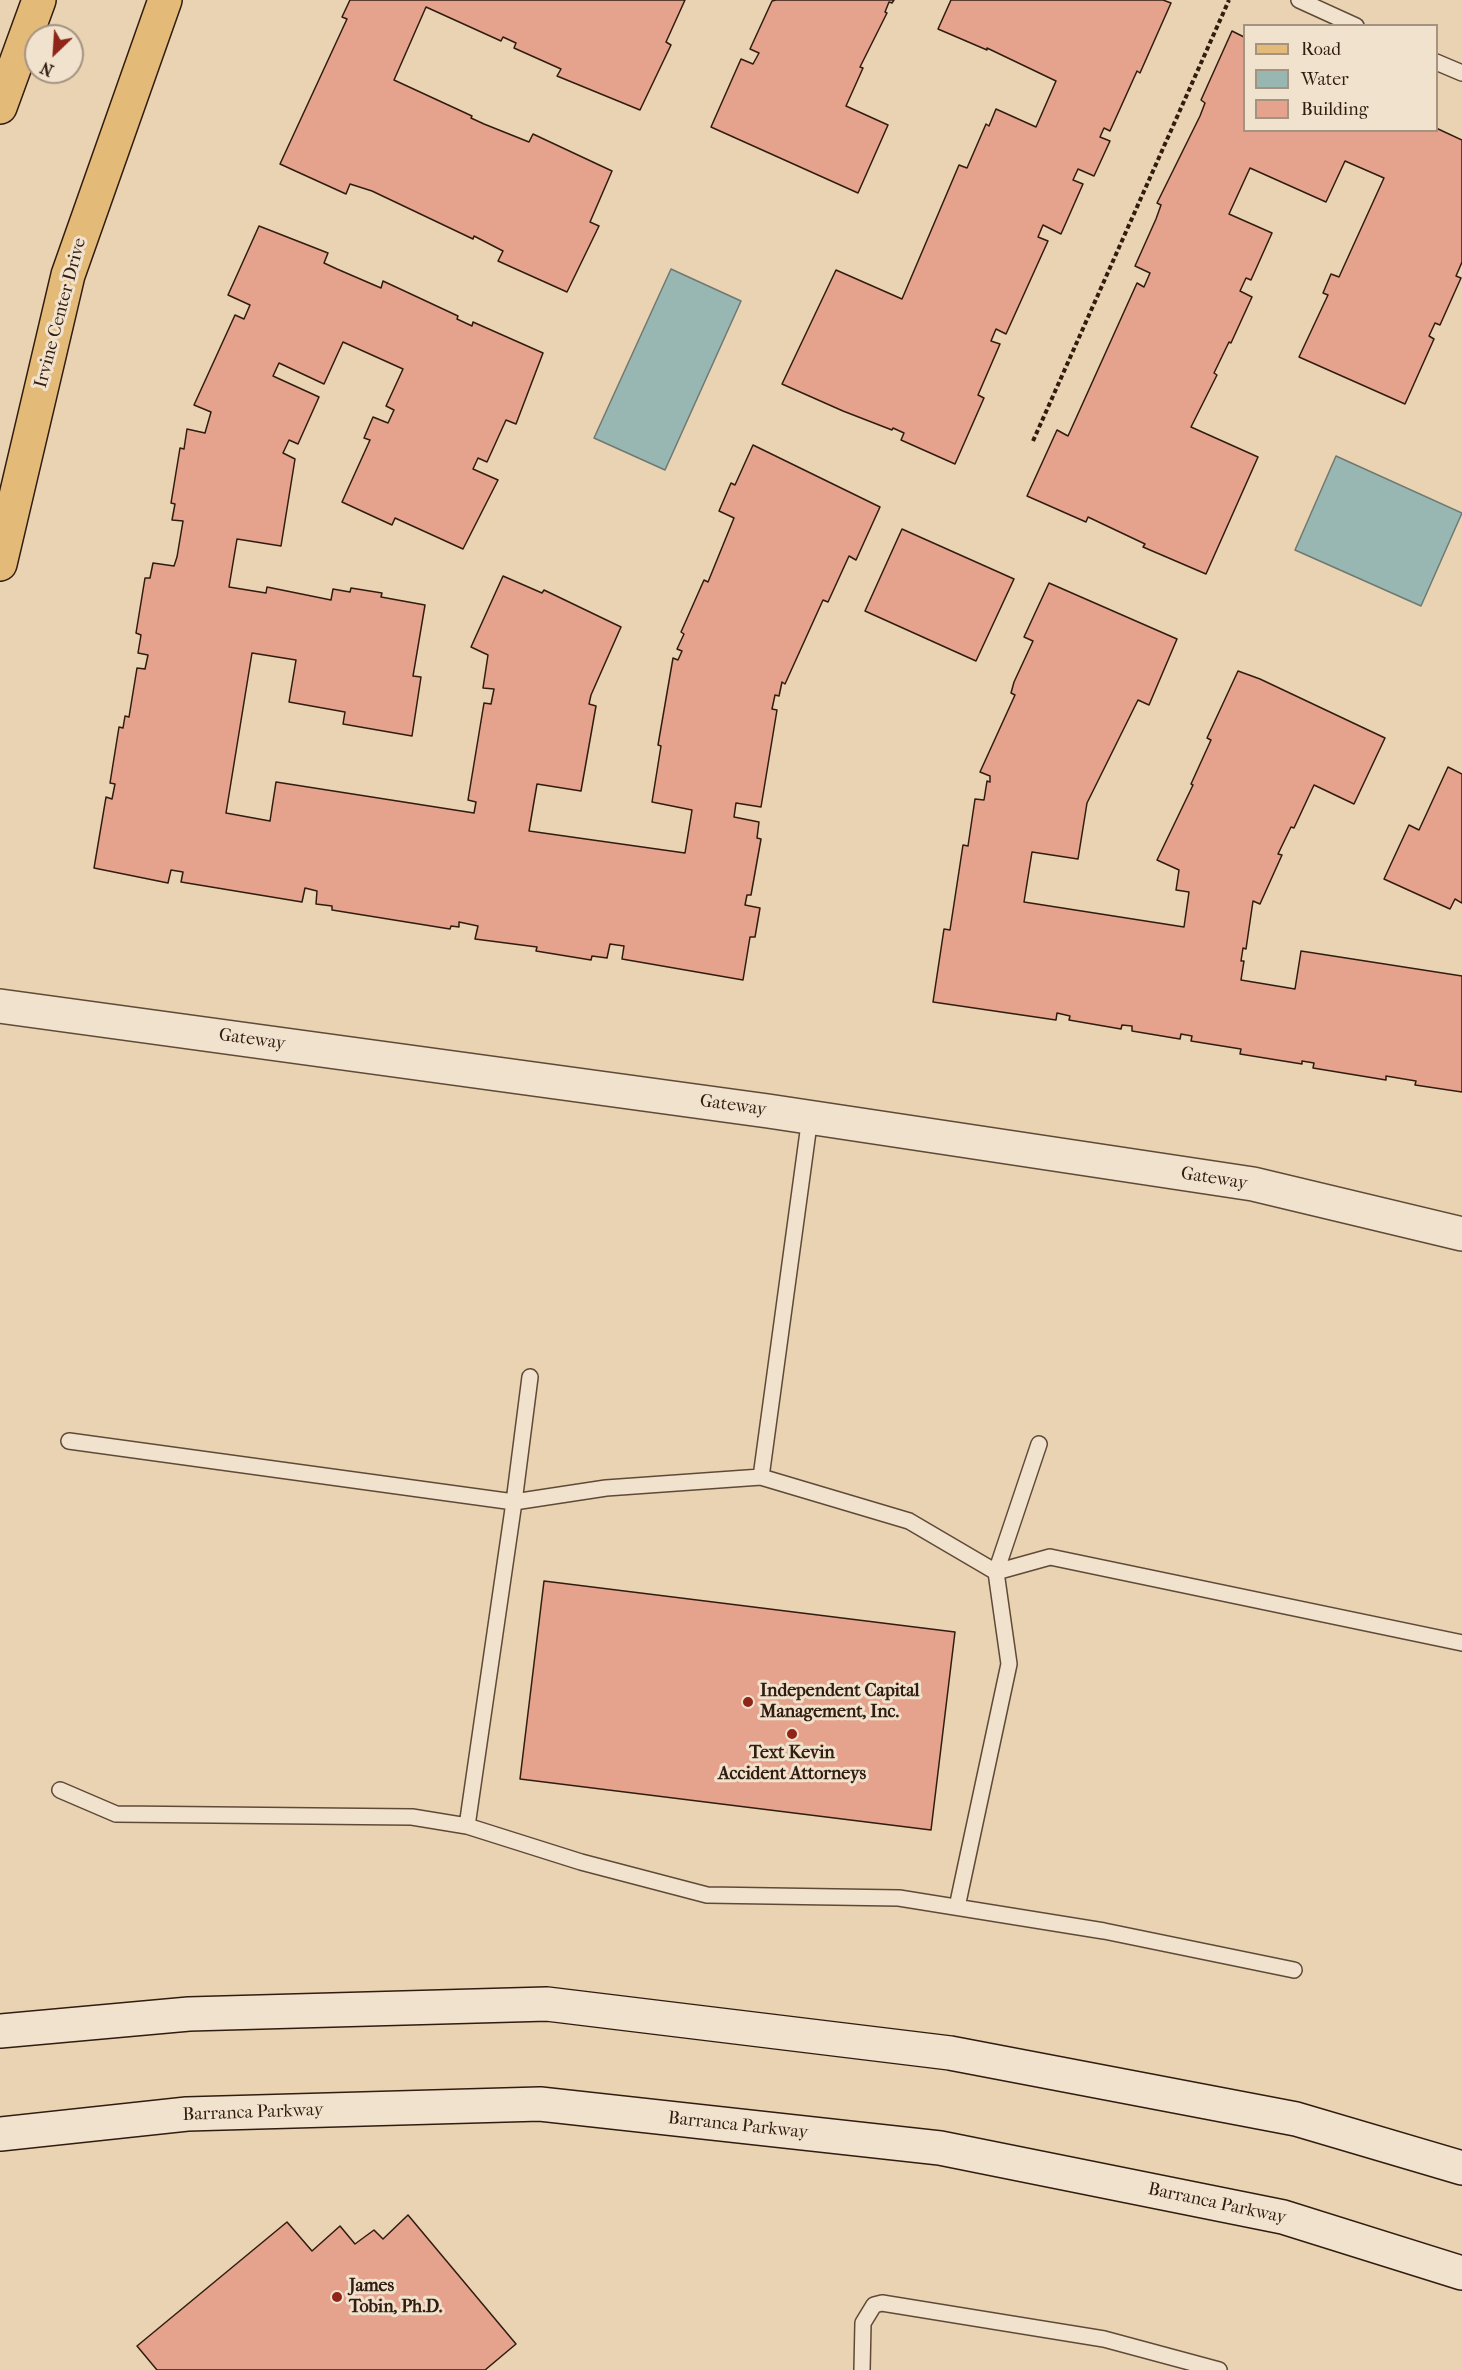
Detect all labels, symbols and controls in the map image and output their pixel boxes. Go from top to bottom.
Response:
north arrow [24,24,84,84]
legend [1243,24,1438,132]
text: Road [1301,39,1341,60]
text: N [38,58,57,80]
text: Water [1301,69,1349,90]
text: Building [1301,99,1368,120]
street label: Irvine Center Drive [31,236,91,390]
street label: Gateway [217,1025,287,1055]
street label: Gateway [698,1091,768,1121]
street label: Gateway [1179,1163,1249,1195]
place label: Independent Capital Management, Inc. [760,1681,920,1724]
marker: Independent Capital Management, Inc. [741,1695,755,1709]
marker: Text Kevin Accident Attorneys [785,1727,799,1741]
place label: Text Kevin Accident Attorneys [718,1743,866,1786]
street label: Barranca Parkway [182,2100,324,2126]
street label: Barranca Parkway [667,2108,809,2144]
street label: Barranca Parkway [1146,2179,1288,2229]
place label: James Tobin, Ph.D. [349,2276,442,2318]
marker: James Tobin, Ph.D. [330,2290,344,2304]

